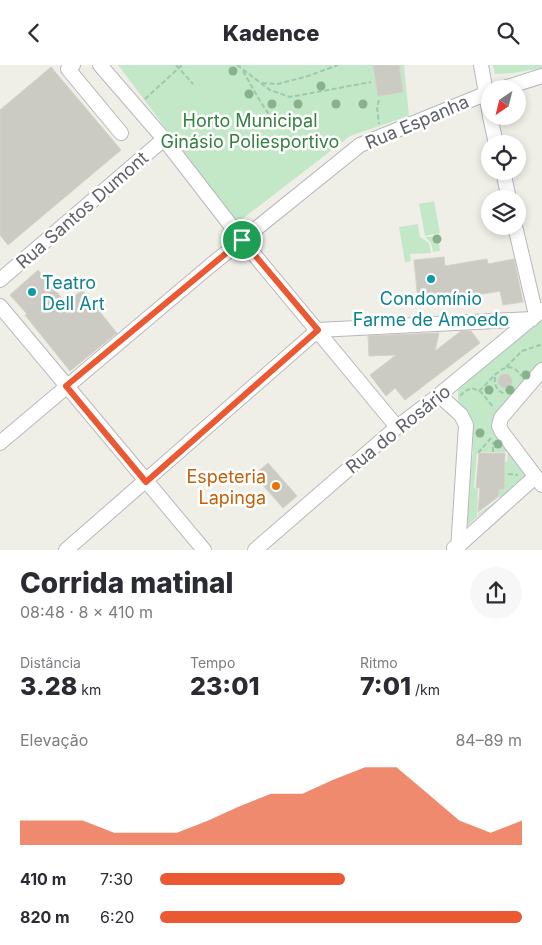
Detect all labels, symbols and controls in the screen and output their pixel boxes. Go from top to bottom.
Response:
icon: back [20,19,48,47]
icon: search [494,19,522,47]
text: Kadence [223,20,319,46]
north arrow [481,80,526,125]
map controls [481,80,526,235]
street label: Rua Espanha [362,91,472,153]
park label: Horto Municipal Ginásio Poliesportivo [161,110,339,152]
button: locate [481,135,526,180]
street label: Rua Santos Dumont [12,147,152,273]
button: layers [481,190,526,235]
pin [221,219,263,261]
icon: arrive [228,226,256,254]
place label: Teatro Dell Art [42,272,105,314]
marker: Condomínio Farme de Amoedo [425,273,437,285]
marker: Teatro Dell Art [26,286,38,298]
place label: Condomínio Farme de Amoedo [353,288,509,330]
street label: Rua do Rosário [342,380,454,478]
place label: Espeteria Lapinga [186,466,266,508]
marker: Espeteria Lapinga [270,480,282,492]
text: Corrida matinal [20,566,234,600]
button: share [470,567,522,619]
text: 08:48 · 8 × 410 m [20,602,153,622]
text: Distância [20,654,81,671]
text: Tempo [190,654,235,671]
text: Ritmo [360,654,398,671]
text: 3.28 [20,671,77,701]
text: 23:01 [190,671,260,701]
text: 7:01 [360,671,411,701]
text: km [77,681,101,698]
text: /km [411,681,440,698]
text: Elevação [20,730,88,750]
text: 84–89 m [455,730,522,750]
text: 410 m [20,869,66,889]
text: 7:30 [100,869,133,889]
text: 820 m [20,907,70,927]
text: 6:20 [100,907,134,927]

